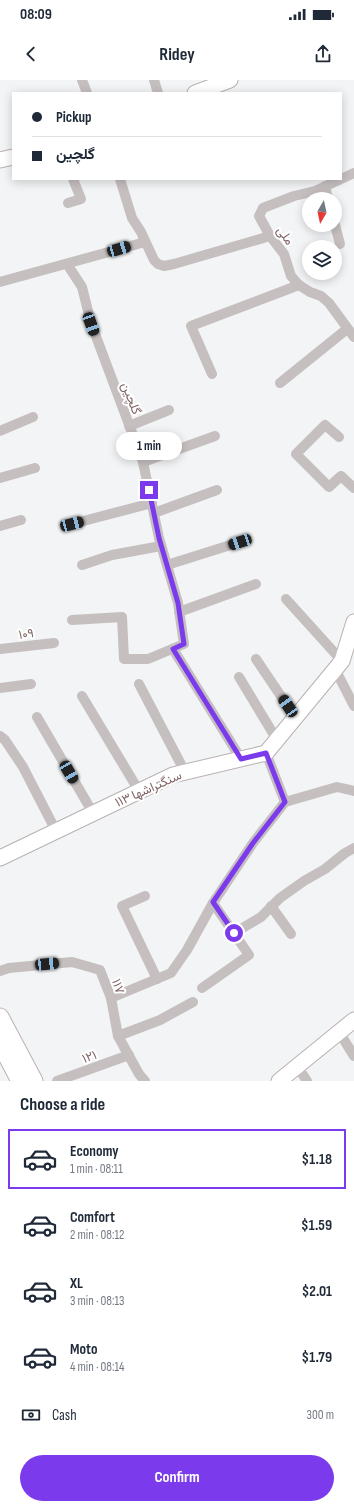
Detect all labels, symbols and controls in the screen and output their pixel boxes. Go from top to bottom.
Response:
text: 08:09 [20,5,52,24]
icon: back [20,43,42,65]
icon: share [312,43,334,65]
text: Ridey [159,44,195,65]
text: Pickup [56,108,92,127]
text: گلچین [56,145,95,164]
north arrow [302,192,342,232]
map controls [302,192,342,280]
street label: ملی [273,223,297,248]
car [106,240,132,258]
button: layers [302,240,342,280]
car [81,311,101,337]
street label: گلچین [117,380,145,417]
callout: 1 min [116,432,182,460]
text: 1 min [137,438,161,454]
route end [140,481,158,499]
car [59,515,85,533]
car [227,533,253,551]
street label: ۱۰۹ [17,625,35,643]
car [276,693,300,719]
car [58,759,80,785]
street label: سنگتراشها ۱۱۳ [113,767,184,811]
route start [225,924,243,942]
car [35,957,59,971]
street label: ۱۱۷ [108,977,128,996]
street label: ۱۲۱ [80,1047,99,1067]
text: Choose a ride [20,1094,105,1115]
icon: car [22,1141,58,1177]
text: Economy [70,1142,119,1161]
text: $1.18 [302,1150,332,1169]
text: 1 min · 08:11 [70,1161,123,1177]
icon: car [22,1207,58,1243]
text: Comfort [70,1208,115,1227]
text: $1.59 [301,1216,332,1235]
text: 2 min · 08:12 [70,1227,124,1243]
icon: car [22,1273,58,1309]
text: XL [70,1274,83,1293]
text: $2.01 [302,1282,332,1301]
text: 3 min · 08:13 [70,1293,125,1309]
icon: car [22,1339,58,1375]
text: Moto [70,1340,97,1359]
text: $1.79 [302,1348,332,1367]
text: 4 min · 08:14 [70,1359,124,1375]
icon: cash [20,1404,42,1426]
text: Cash [52,1406,77,1425]
text: 300 m [307,1407,334,1423]
button: Confirm [20,1455,334,1501]

